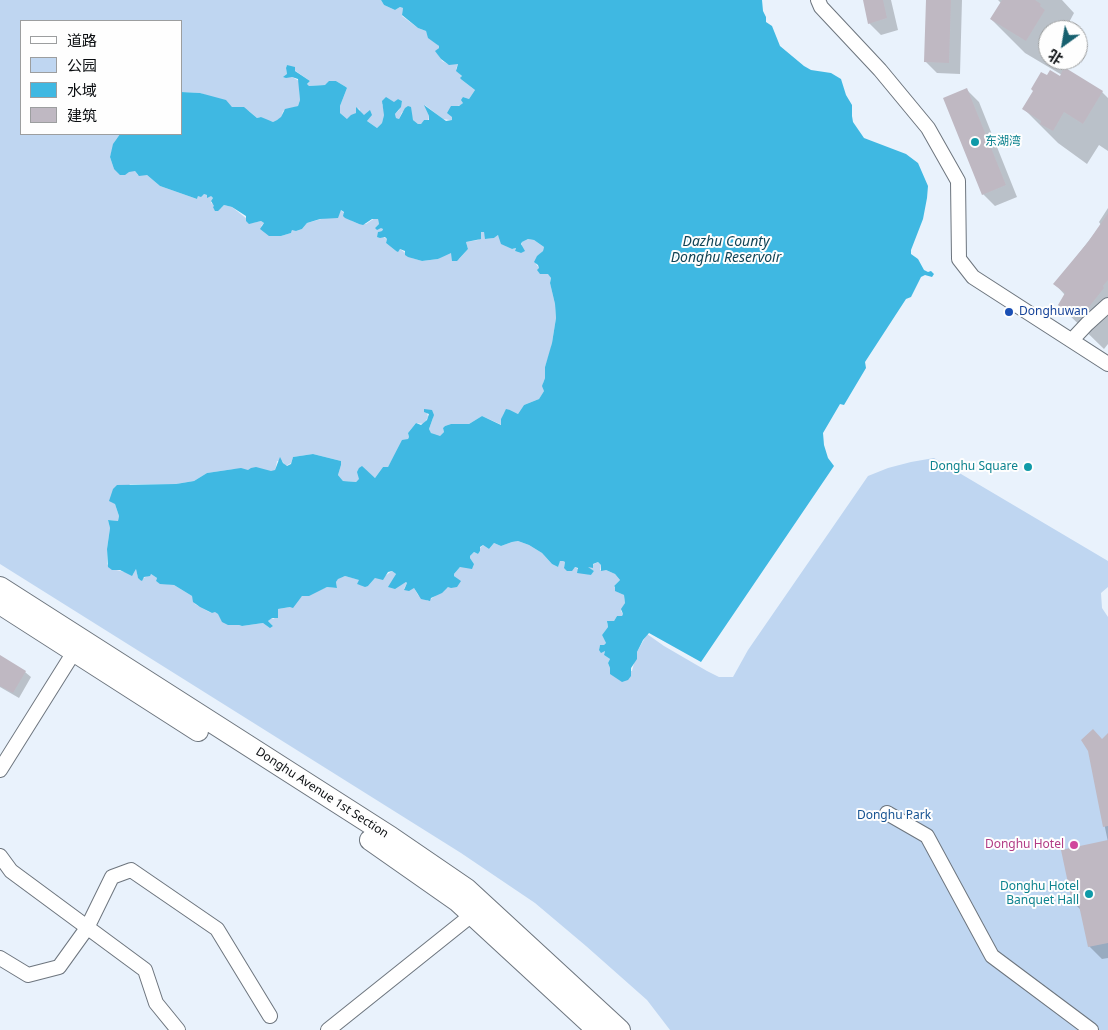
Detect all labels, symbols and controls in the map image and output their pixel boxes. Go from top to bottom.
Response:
legend [20,20,182,135]
north arrow [1038,20,1088,70]
text: 道路 [67,30,97,50]
text: 北 [1044,46,1066,69]
text: 公园 [67,55,97,75]
text: 水域 [67,80,97,100]
text: 建筑 [67,105,97,125]
place label: 东湖湾 [985,135,1021,149]
marker: 东湖湾 [969,136,981,148]
water label: Dazhu County Donghu Reservoir [671,234,781,266]
place label: Donghuwan [1019,305,1088,319]
marker: Donghuwan [1003,306,1015,318]
place label: Donghu Square [930,460,1018,474]
marker: Donghu Square [1022,461,1034,473]
street label: Donghu Avenue 1st Section [253,745,391,841]
park label: Donghu Park [857,809,931,823]
place label: Donghu Hotel [985,838,1064,852]
marker: Donghu Hotel [1068,839,1080,851]
place label: Donghu Hotel Banquet Hall [1000,880,1079,908]
marker: Donghu Hotel Banquet Hall [1083,888,1095,900]

